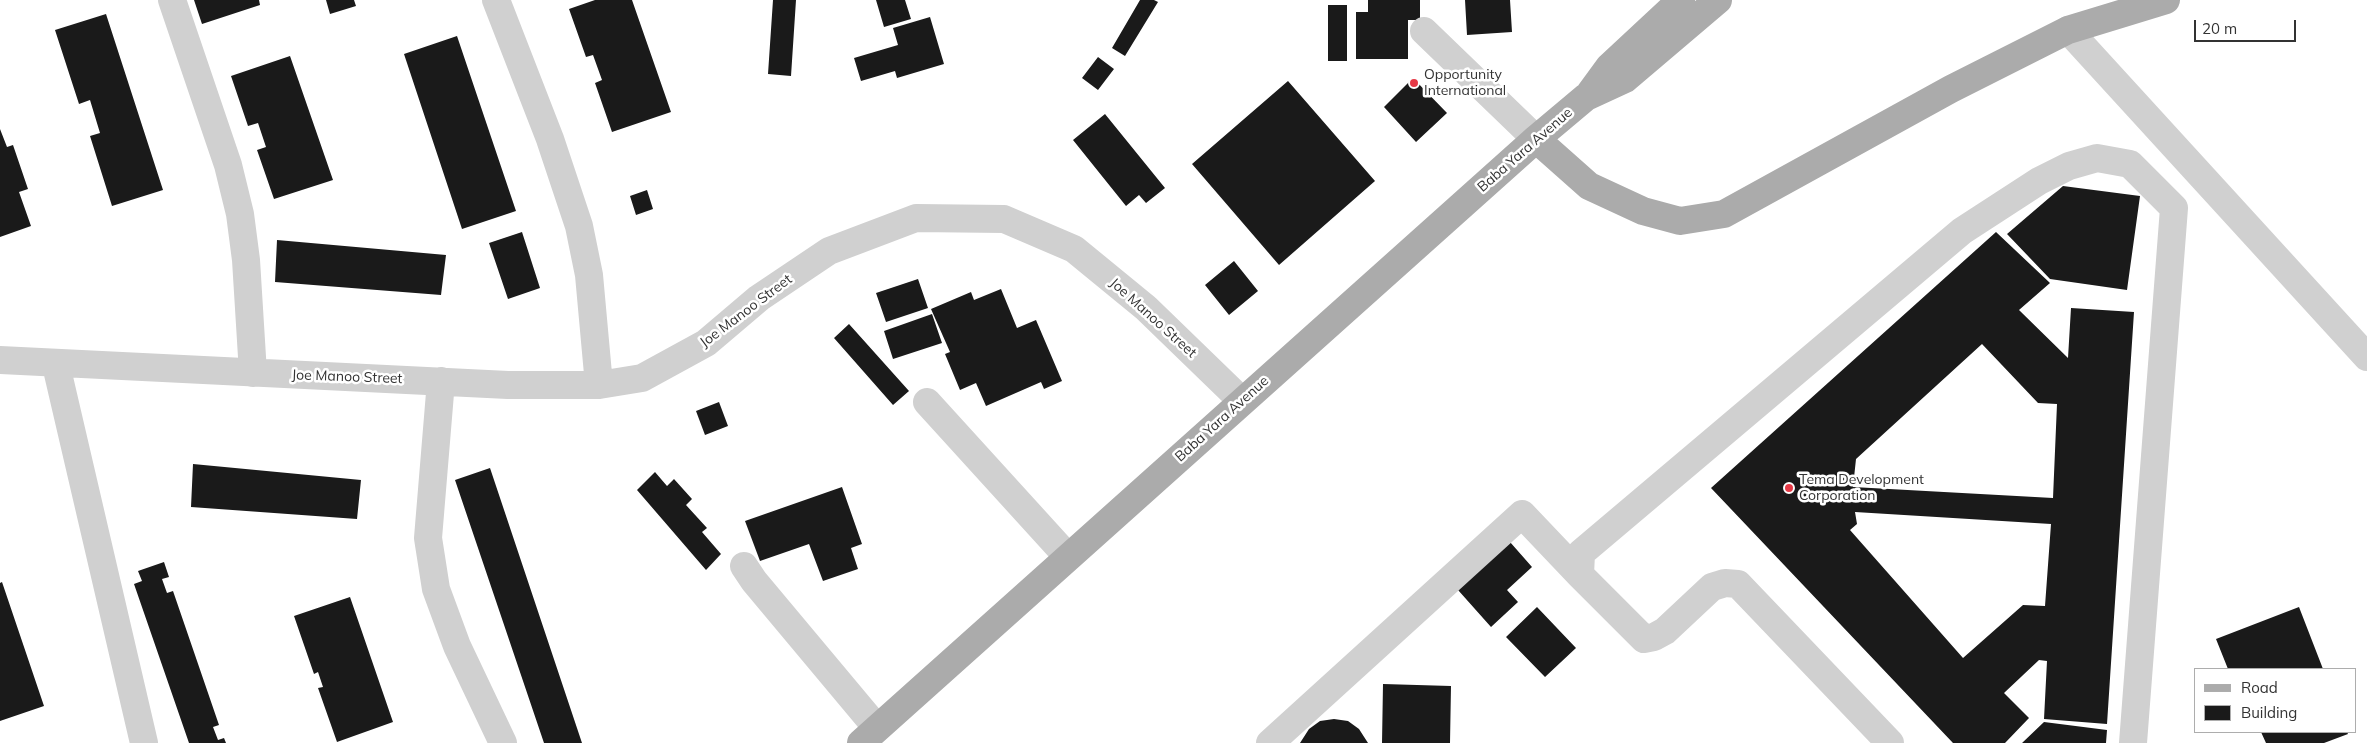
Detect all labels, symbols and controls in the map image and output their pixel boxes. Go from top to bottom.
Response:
scale bar [2197,10,2300,42]
text: 20 m [2202,19,2237,38]
place label: Opportunity International [1424,67,1506,100]
marker: Opportunity International [1408,77,1420,89]
street label: Baba Yara Avenue [1474,104,1576,196]
street label: Joe Manoo Street [697,271,795,351]
street label: Joe Manoo Street [1106,275,1200,361]
street label: Joe Manoo Street [291,367,403,387]
street label: Baba Yara Avenue [1172,373,1272,465]
place label: Tema Development Corporation [1799,472,1924,504]
marker: Tema Development Corporation [1783,482,1795,494]
legend [2194,668,2357,733]
text: Road [2241,678,2278,697]
text: Building [2241,703,2297,722]

